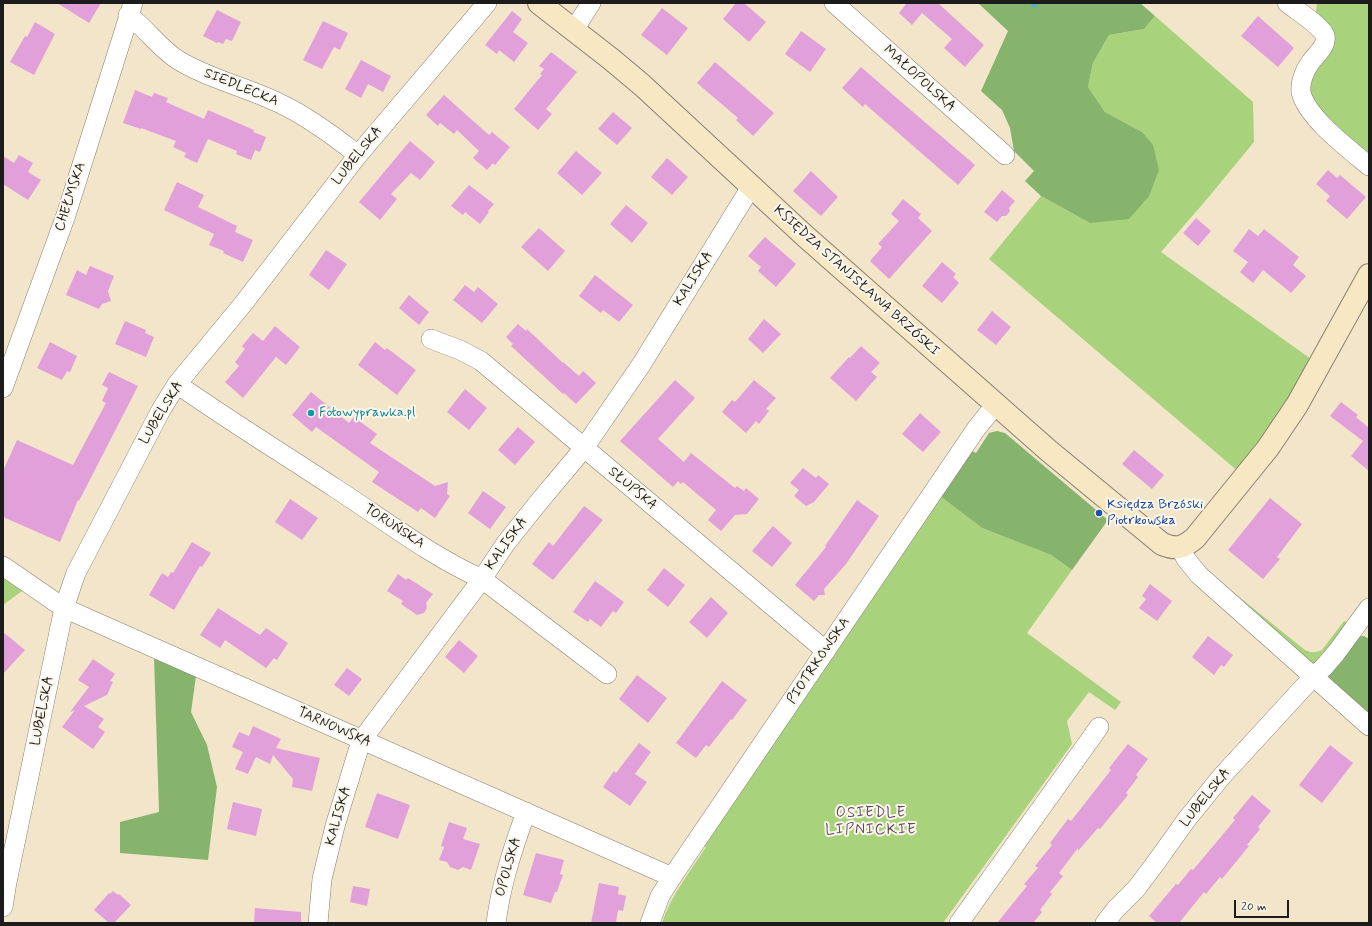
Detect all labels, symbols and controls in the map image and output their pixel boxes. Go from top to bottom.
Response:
street label: MAŁOPOLSKA [879,42,959,116]
street label: SIEDLECKA [201,65,281,111]
street label: LUBELSKA [329,123,387,189]
street label: CHEŁMSKA [52,160,90,234]
street label: KSIĘDZA STANISŁAWA BRZÓSKI [770,202,942,360]
street label: KALISKA [671,249,717,309]
street label: LUBELSKA [137,378,187,448]
place label: Fotowyprawka.pl [319,405,415,421]
marker: Fotowyprawka.pl [306,408,316,418]
street label: SŁUPSKA [604,464,660,514]
place label: Księdza Brzóski Piotrkowska [1107,497,1203,530]
street label: TORUŃSKA [361,501,427,553]
marker: Księdza Brzóski Piotrkowska [1094,508,1104,518]
street label: KALISKA [482,514,532,574]
street label: PIOTRKOWSKA [784,615,854,707]
street label: LUBELSKA [28,675,58,747]
street label: TARNOWSKA [294,704,374,752]
street label: LUBELSKA [1177,765,1235,831]
street label: KALISKA [322,784,356,848]
district label: OSIEDLE LIPNICKIE [827,805,915,840]
street label: OPOLSKA [493,835,525,899]
scale bar [1236,892,1291,918]
text: 20 m [1241,899,1267,915]

